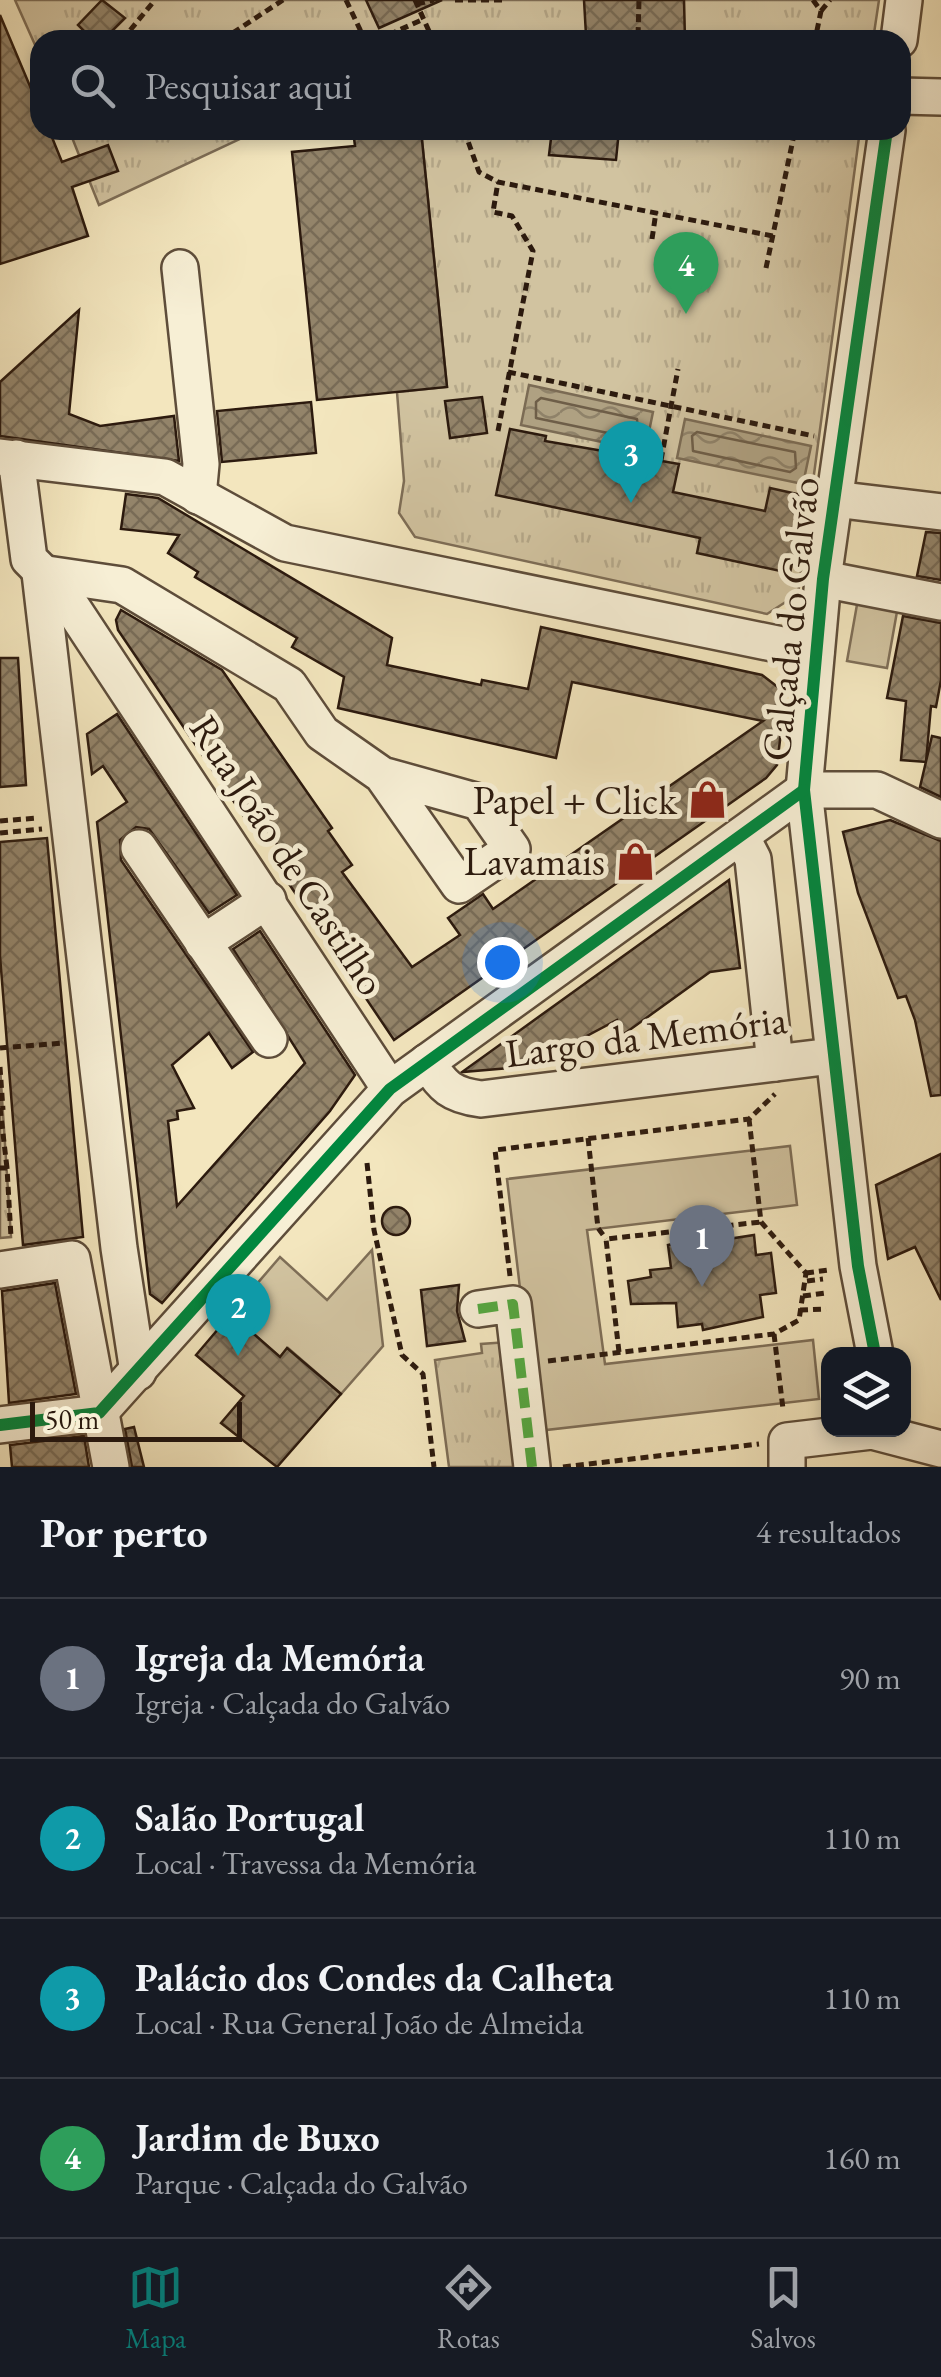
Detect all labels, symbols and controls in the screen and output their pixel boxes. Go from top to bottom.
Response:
search box [30,30,911,140]
icon: search [65,58,120,113]
text: Pesquisar aqui [145,61,352,110]
pin: 4 [654,232,718,314]
pin: 3 [598,420,664,503]
street label: Calçada do Galvão [749,474,831,764]
street label: Rua João de Castilho [178,705,398,1005]
place label: Papel + Click [473,774,678,826]
shop icon: Papel + Click [686,779,728,821]
place label: Lavamais [464,835,605,887]
shop icon: Lavamais [614,840,656,882]
your location [477,937,528,988]
street label: Largo da Memória [502,993,790,1079]
pin: 1 [670,1204,734,1287]
pin: 2 [206,1274,270,1356]
map controls [821,1347,911,1437]
button: layers [821,1347,911,1437]
scale bar [30,1397,242,1442]
text: 50 m [45,1401,99,1437]
text: Por perto [40,1505,208,1560]
text: 4 resultados [756,1511,901,1553]
text: Igreja da Memória [135,1633,425,1682]
text: 1 [64,1657,81,1699]
text: 90 m [839,1657,901,1699]
text: Igreja · Calçada do Galvão [135,1682,450,1724]
text: Salão Portugal [135,1793,364,1842]
text: 2 [64,1817,81,1859]
text: 110 m [824,1817,901,1859]
text: Local · Travessa da Memória [135,1842,476,1884]
text: Palácio dos Condes da Calheta [135,1953,613,2002]
text: 3 [64,1977,81,2019]
text: 110 m [824,1977,901,2019]
text: Local · Rua General João de Almeida [135,2002,583,2044]
text: Jardim de Buxo [135,2113,380,2162]
text: 4 [64,2137,81,2179]
text: 160 m [824,2137,901,2179]
text: Parque · Calçada do Galvão [135,2162,468,2204]
tab: Mapa [125,2260,186,2356]
tab: Rotas [437,2260,500,2356]
tab: Salvos [750,2260,816,2356]

